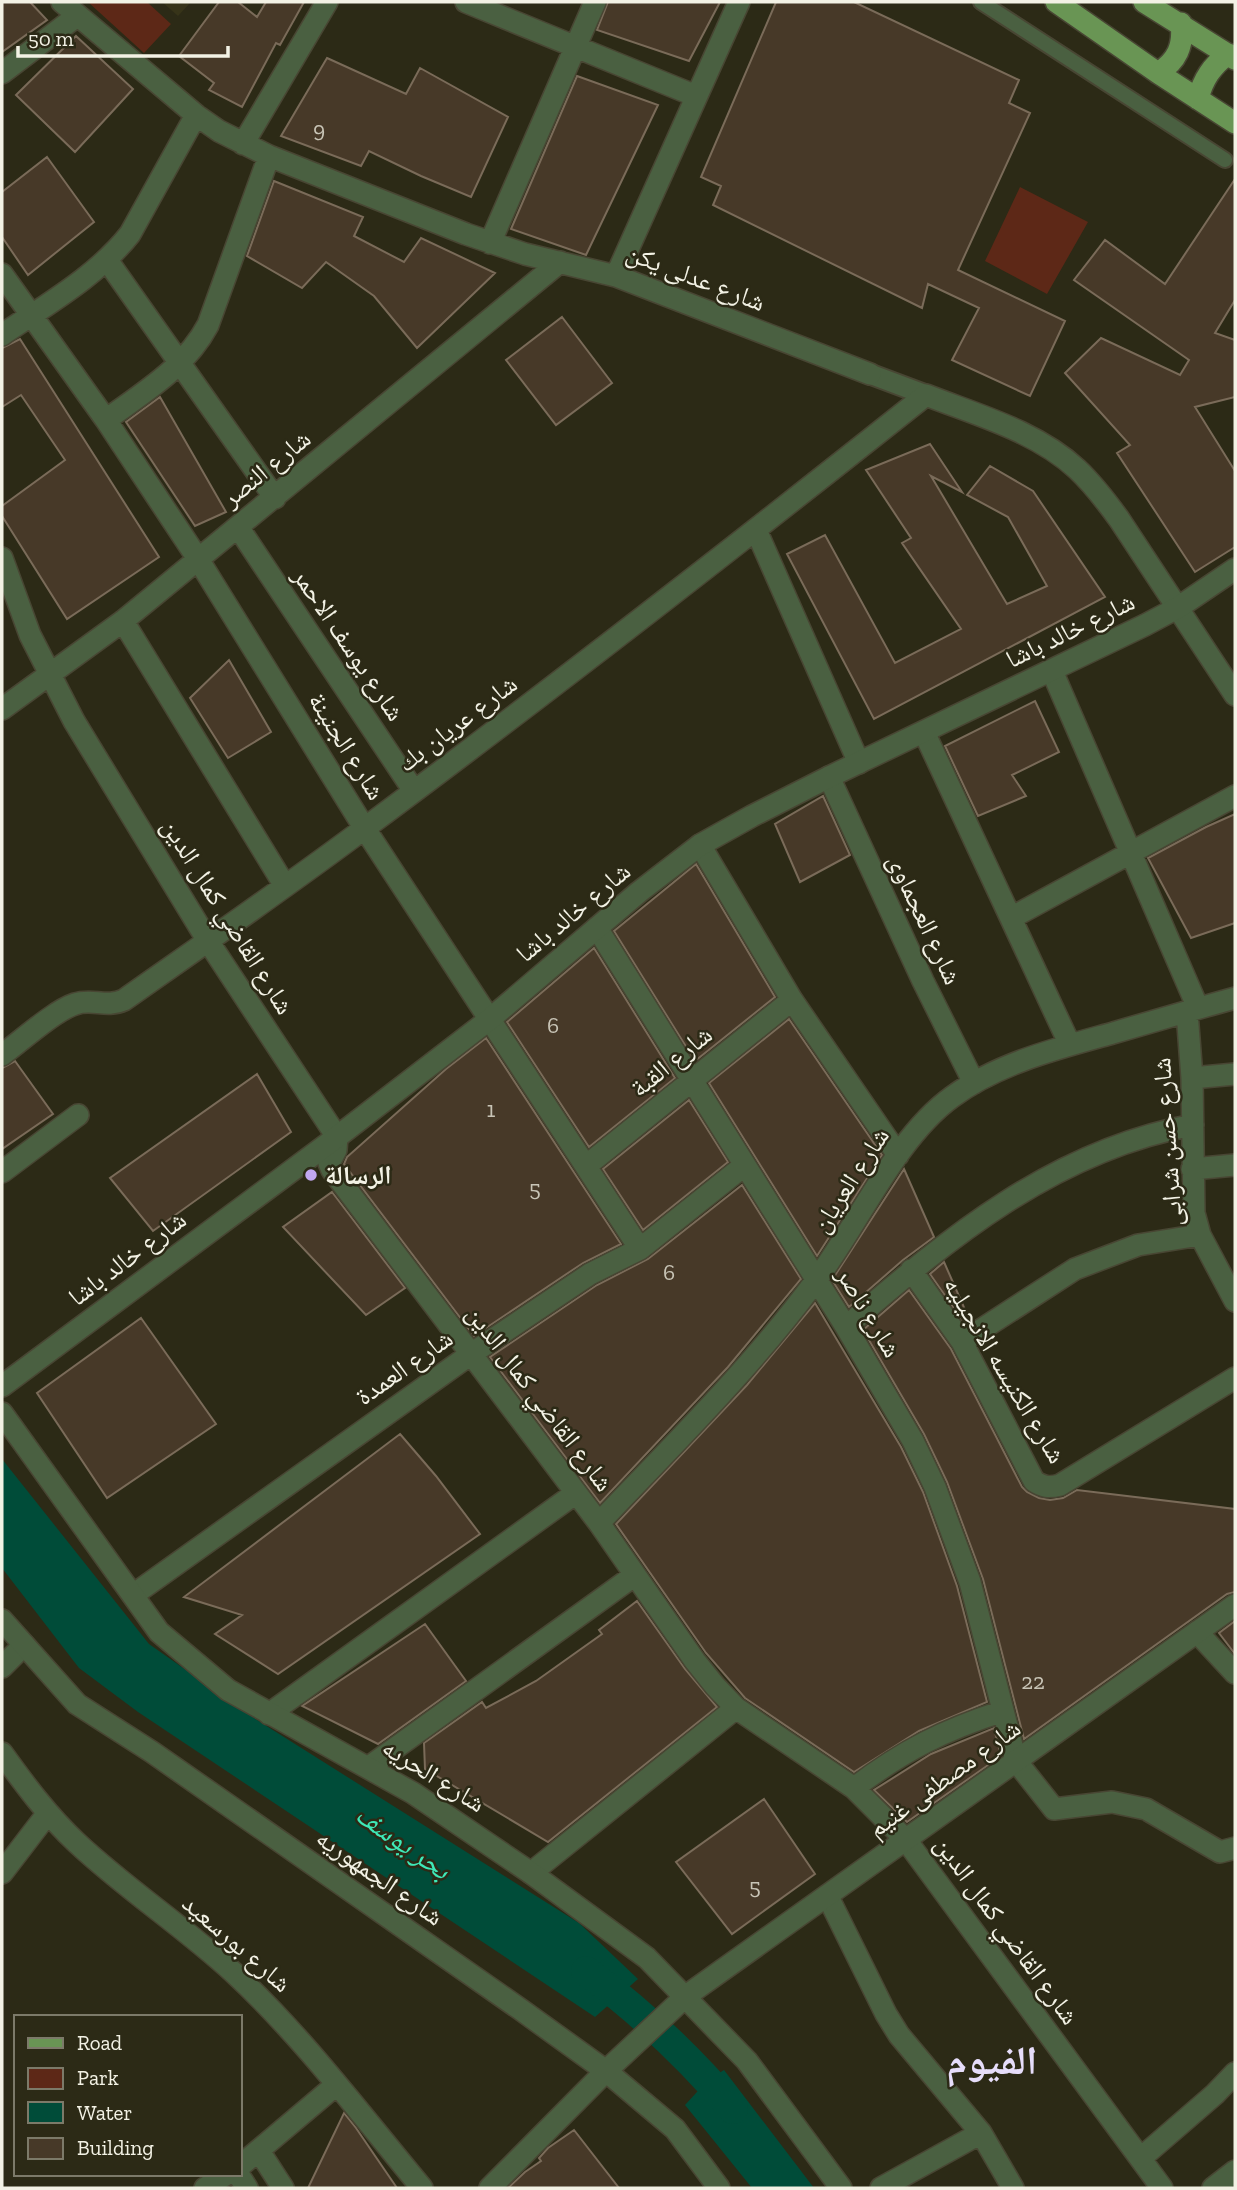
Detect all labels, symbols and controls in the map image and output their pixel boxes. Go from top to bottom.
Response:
scale bar [18,14,228,58]
text: 50 m [28,26,74,51]
house number: 9 [313,115,325,143]
street label: شارع عدلى يكن [622,236,770,318]
street label: شارع النصر [214,422,317,514]
street label: شارع يوسف الاحمر [285,560,412,727]
street label: شارع خالد باشا [1000,585,1140,675]
street label: شارع عريان بك [391,668,523,778]
street label: شارع الجنينة [301,686,393,806]
street label: شارع القاضي كمال الدين [151,812,301,1023]
street label: شارع العجماوى [881,848,969,990]
street label: شارع خالد باشا [509,855,637,969]
house number: 6 [547,1011,559,1039]
street label: شارع القبة [623,1018,719,1104]
street label: شارع حسن شرابى [1145,1057,1189,1227]
house number: 1 [487,1095,496,1123]
street label: شارع العريان [804,1121,896,1239]
place label: الرسالة [325,1159,392,1191]
marker: الرسالة [303,1167,319,1183]
house number: 5 [529,1174,541,1202]
street label: شارع خالد باشا [62,1203,192,1313]
house number: 6 [663,1258,675,1286]
street label: شارع ناصر [829,1260,908,1363]
street label: شارع الكنيسه الانجيليه [937,1271,1073,1469]
street label: شارع القاضي كمال الدين [456,1298,621,1500]
street label: شارع العمدة [349,1322,459,1412]
house number: 22 [1021,1667,1045,1695]
street label: شارع مصطفى غنيم [861,1712,1027,1845]
street label: شارع الحريه [377,1731,491,1819]
water label: بحر يوسف [349,1798,457,1887]
street label: شارع الجمهوريه [310,1821,450,1933]
street label: شارع القاضي كمال الدين [924,1829,1086,2033]
house number: 5 [749,1872,761,1900]
street label: شارع بورسعيد [176,1887,298,1999]
legend [14,2015,242,2176]
text: Road [77,2030,123,2055]
district label: الفيوم [947,2036,1037,2088]
text: Park [77,2065,119,2090]
text: Water [77,2100,132,2125]
text: Building [77,2135,154,2160]

